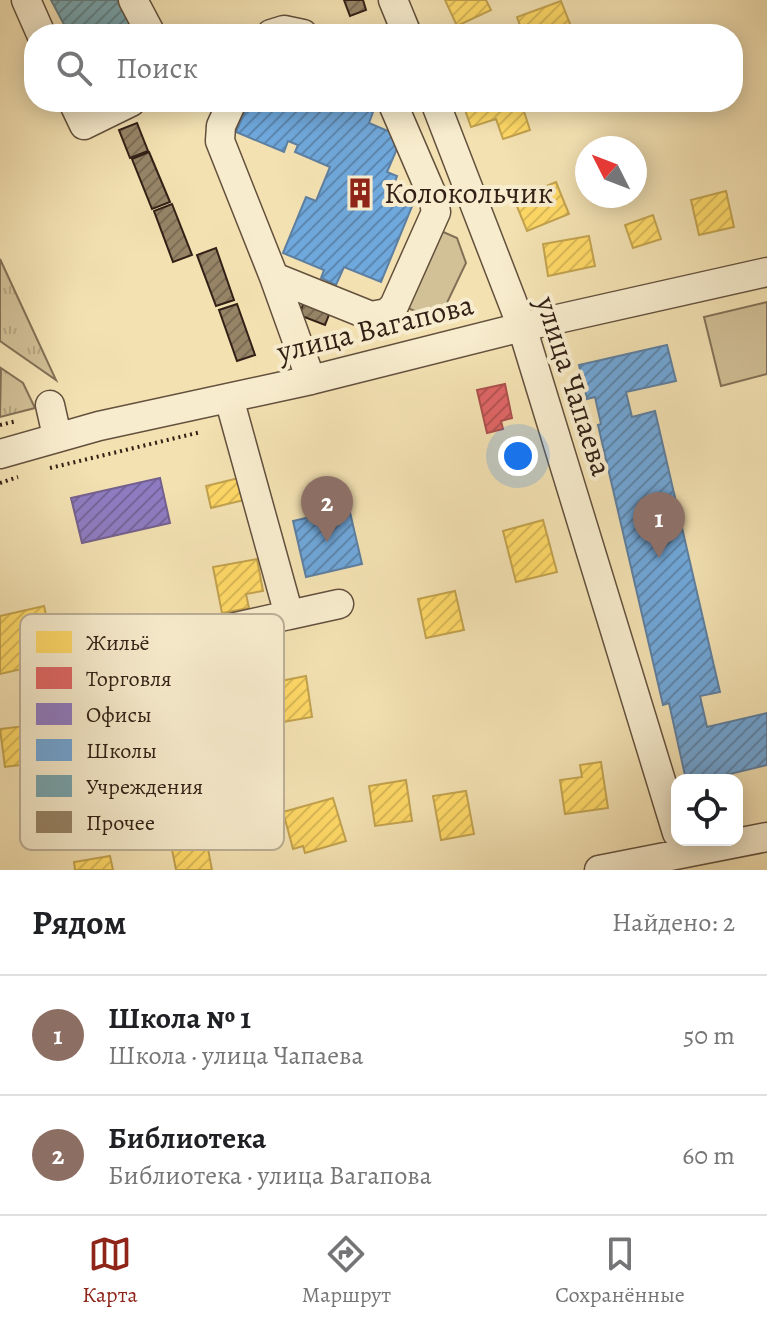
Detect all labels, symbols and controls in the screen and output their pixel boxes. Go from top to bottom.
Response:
search box [24,24,743,112]
icon: search [52,46,96,90]
text: Поиск [116,48,198,88]
north arrow [575,136,647,208]
place label: Колокольчик [384,173,553,213]
building icon: Колокольчик [343,176,377,210]
street label: улица Вагапова [272,284,477,372]
street label: улица Чапаева [526,290,622,481]
your location [498,436,538,476]
pin: 2 [301,476,353,542]
pin: 1 [633,492,685,558]
legend [20,614,284,850]
text: Жильё [86,628,150,658]
text: Торговля [86,664,172,694]
text: Офисы [86,700,152,730]
text: Школы [86,736,157,766]
text: Учреждения [86,772,203,802]
map controls [671,774,743,846]
button: locate [671,774,743,846]
text: Прочее [86,808,155,838]
text: Рядом [32,899,126,946]
text: Найдено: 2 [612,905,735,940]
text: Школа № 1 [108,998,251,1038]
text: 1 [53,1018,63,1053]
text: 50 m [683,1018,735,1053]
text: Школа · улица Чапаева [108,1038,363,1073]
text: Библиотека [108,1118,266,1158]
text: 2 [52,1138,64,1173]
text: 60 m [682,1138,735,1173]
text: Библиотека · улица Вагапова [108,1158,432,1193]
tab: Карта [82,1232,138,1310]
tab: Маршрут [302,1232,391,1310]
tab: Сохранённые [555,1232,685,1310]

